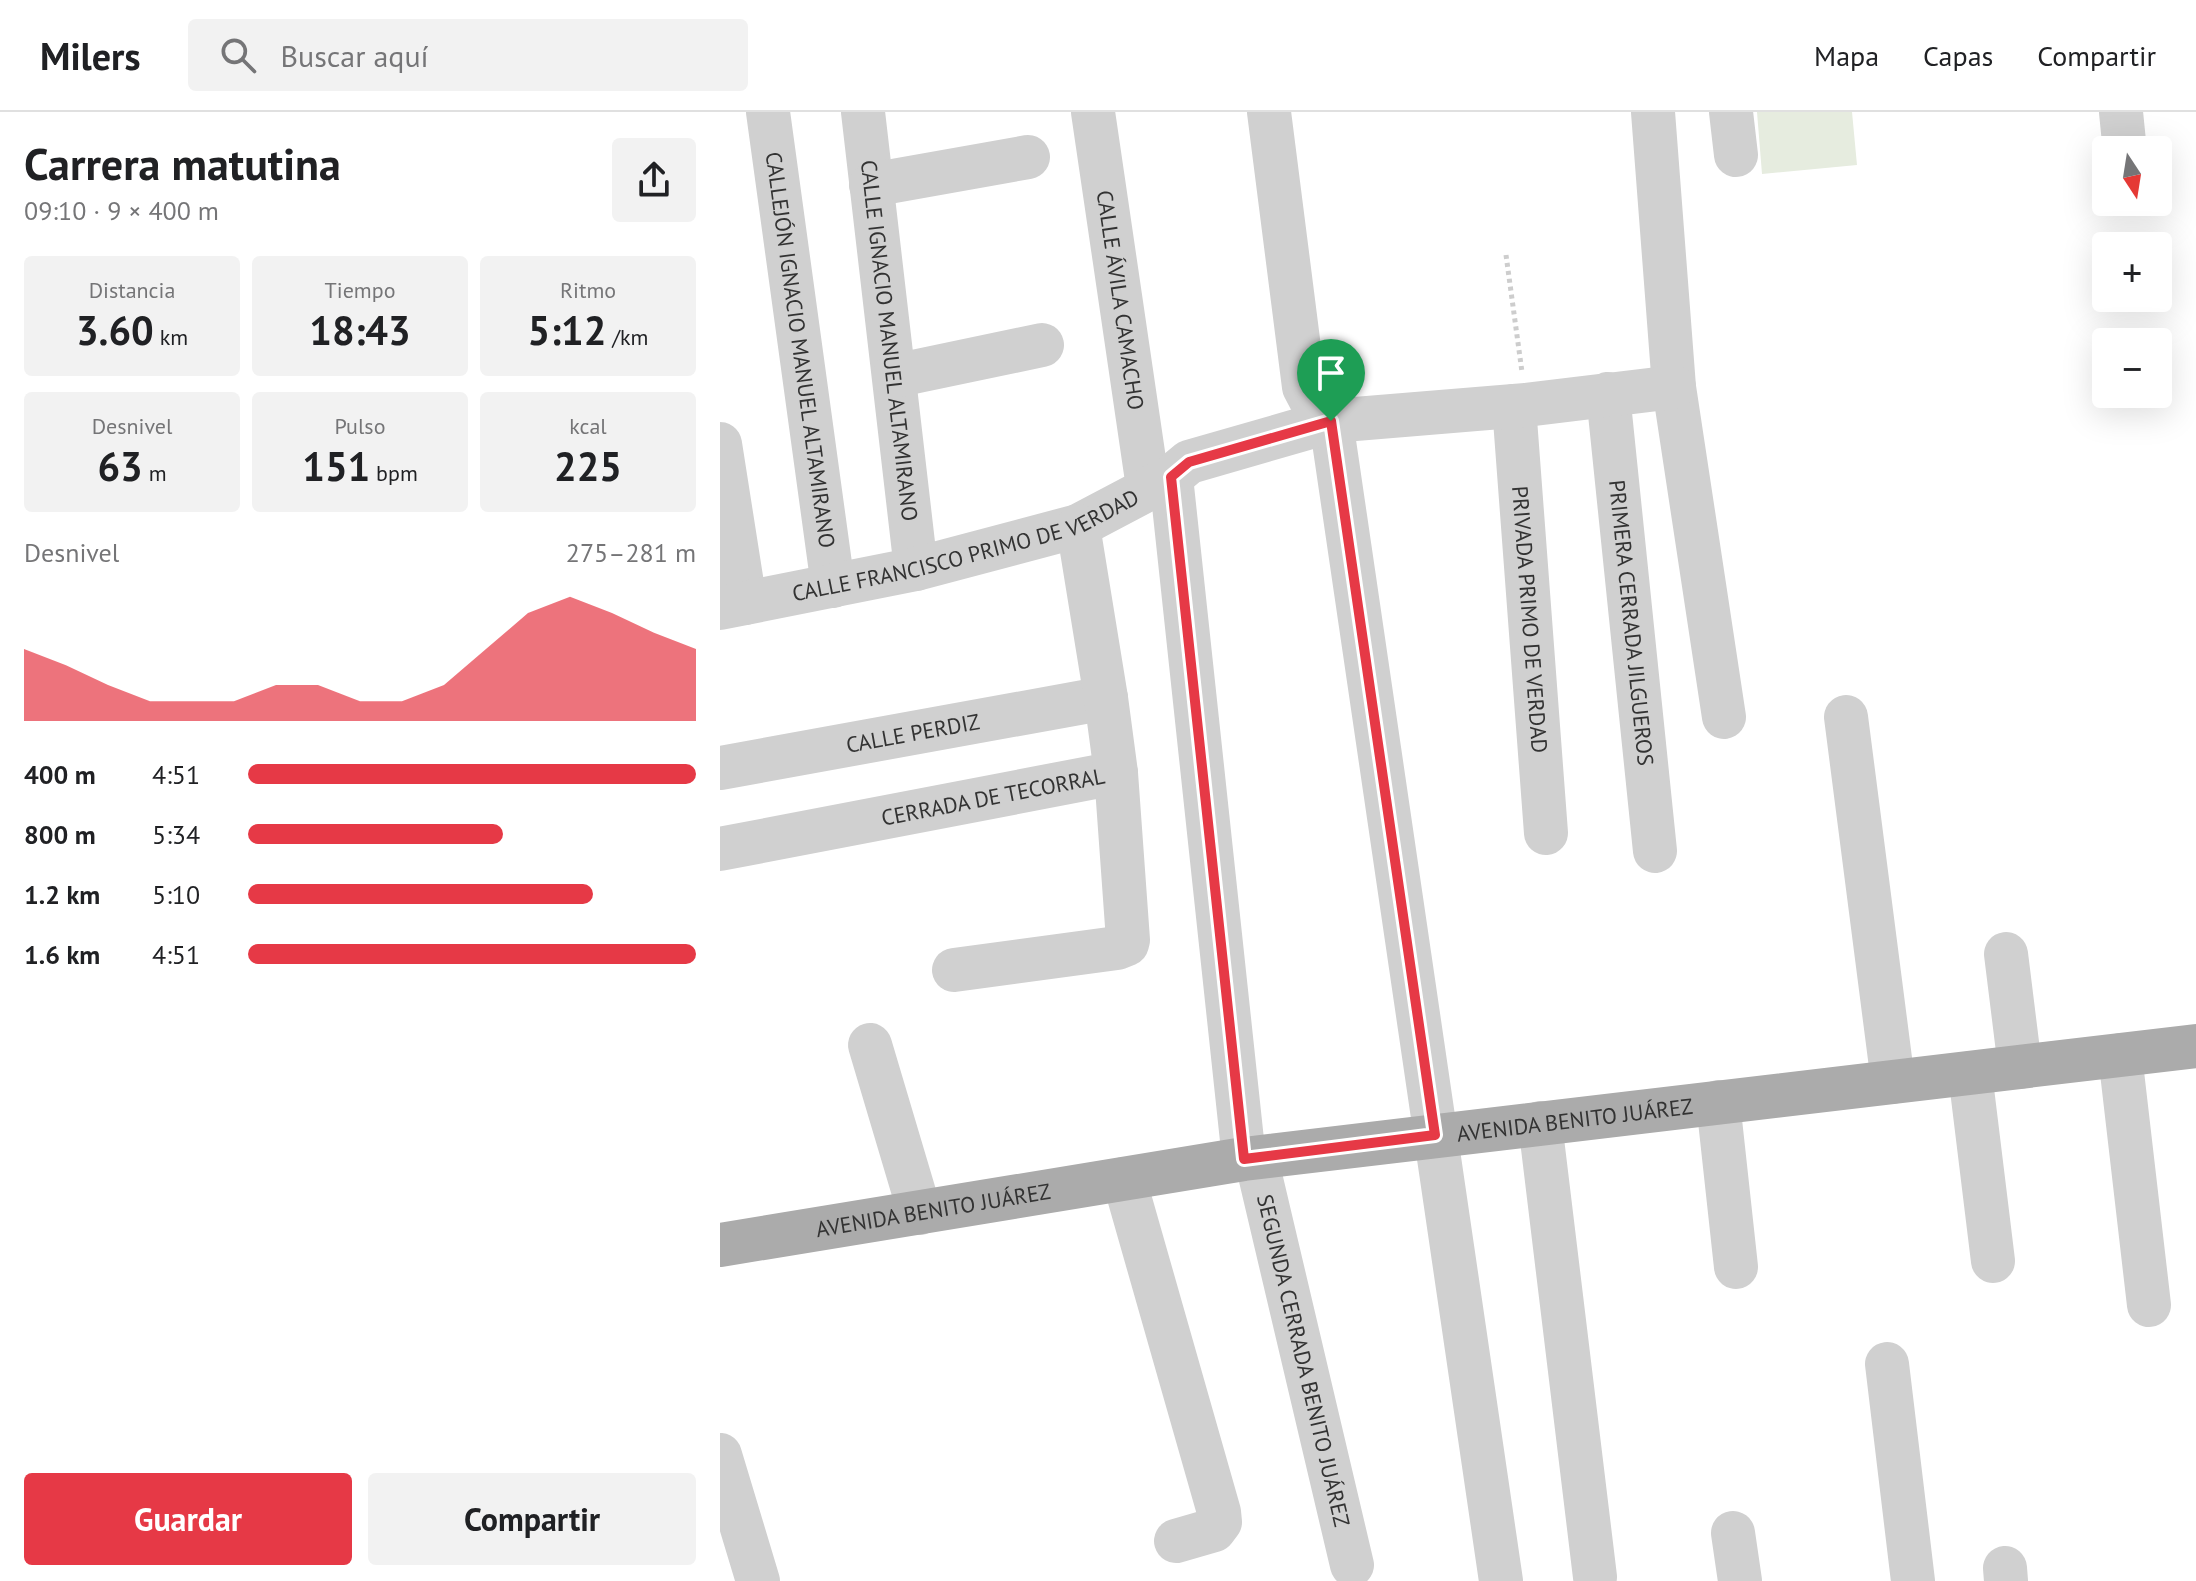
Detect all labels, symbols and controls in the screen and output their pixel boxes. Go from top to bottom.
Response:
search box [188,19,748,91]
text: Milers [40,31,140,80]
icon: search [216,33,260,77]
text: Buscar aquí [280,36,429,75]
text: Mapa [1814,37,1879,74]
text: Capas [1923,37,1993,74]
text: Compartir [2037,37,2156,74]
text: Carrera matutina [24,135,341,192]
north arrow [2092,136,2172,216]
map controls [2092,136,2172,408]
button: share [612,138,696,222]
street label: CALLEJÓN IGNACIO MANUEL ALTAMIRANO [760,150,842,550]
street label: CALLE IGNACIO MANUEL ALTAMIRANO [855,158,924,523]
street label: CALLE ÁVILA CAMACHO [1091,188,1151,412]
text: 09:10 · 9 × 400 m [24,194,219,227]
button: + [2092,232,2172,312]
text: Distancia [89,276,175,304]
text: Tiempo [325,276,395,304]
text: Ritmo [560,276,616,304]
text: 3.60 [76,304,154,356]
text: 18:43 [309,304,411,356]
text: 5:12 [528,304,606,356]
text: km [154,323,188,351]
text: /km [606,323,648,351]
button: − [2092,328,2172,408]
pin [1297,339,1365,421]
icon: arrive [1309,351,1353,395]
text: Desnivel [92,412,172,440]
text: Pulso [335,412,385,440]
text: kcal [569,412,607,440]
text: 63 [97,440,143,492]
text: 151 [302,440,370,492]
text: 225 [554,440,622,492]
text: m [143,459,167,487]
text: bpm [370,459,418,487]
street label: PRIMERA CERRADA JILGUEROS [1603,479,1660,767]
street label: CALLE FRANCISCO PRIMO DE VERDAD [790,482,1144,607]
street label: PRIVADA PRIMO DE VERDAD [1506,485,1554,754]
text: Desnivel [24,536,119,569]
text: 275–281 m [566,536,696,569]
street label: CALLE PERDIZ [844,707,982,759]
text: 400 m [24,758,96,791]
text: 4:51 [152,758,200,791]
street label: CERRADA DE TECORRAL [879,761,1107,832]
text: 800 m [24,818,96,851]
text: 5:34 [152,818,200,851]
text: 1.2 km [24,878,100,911]
text: 5:10 [152,878,200,911]
text: 1.6 km [24,938,100,971]
text: 4:51 [152,938,200,971]
street label: AVENIDA BENITO JUÁREZ [1455,1092,1694,1148]
street label: AVENIDA BENITO JUÁREZ [814,1177,1053,1243]
street label: SEGUNDA CERRADA BENITO JUÁREZ [1251,1191,1357,1530]
button: Guardar [24,1473,352,1565]
button: Compartir [368,1473,696,1565]

